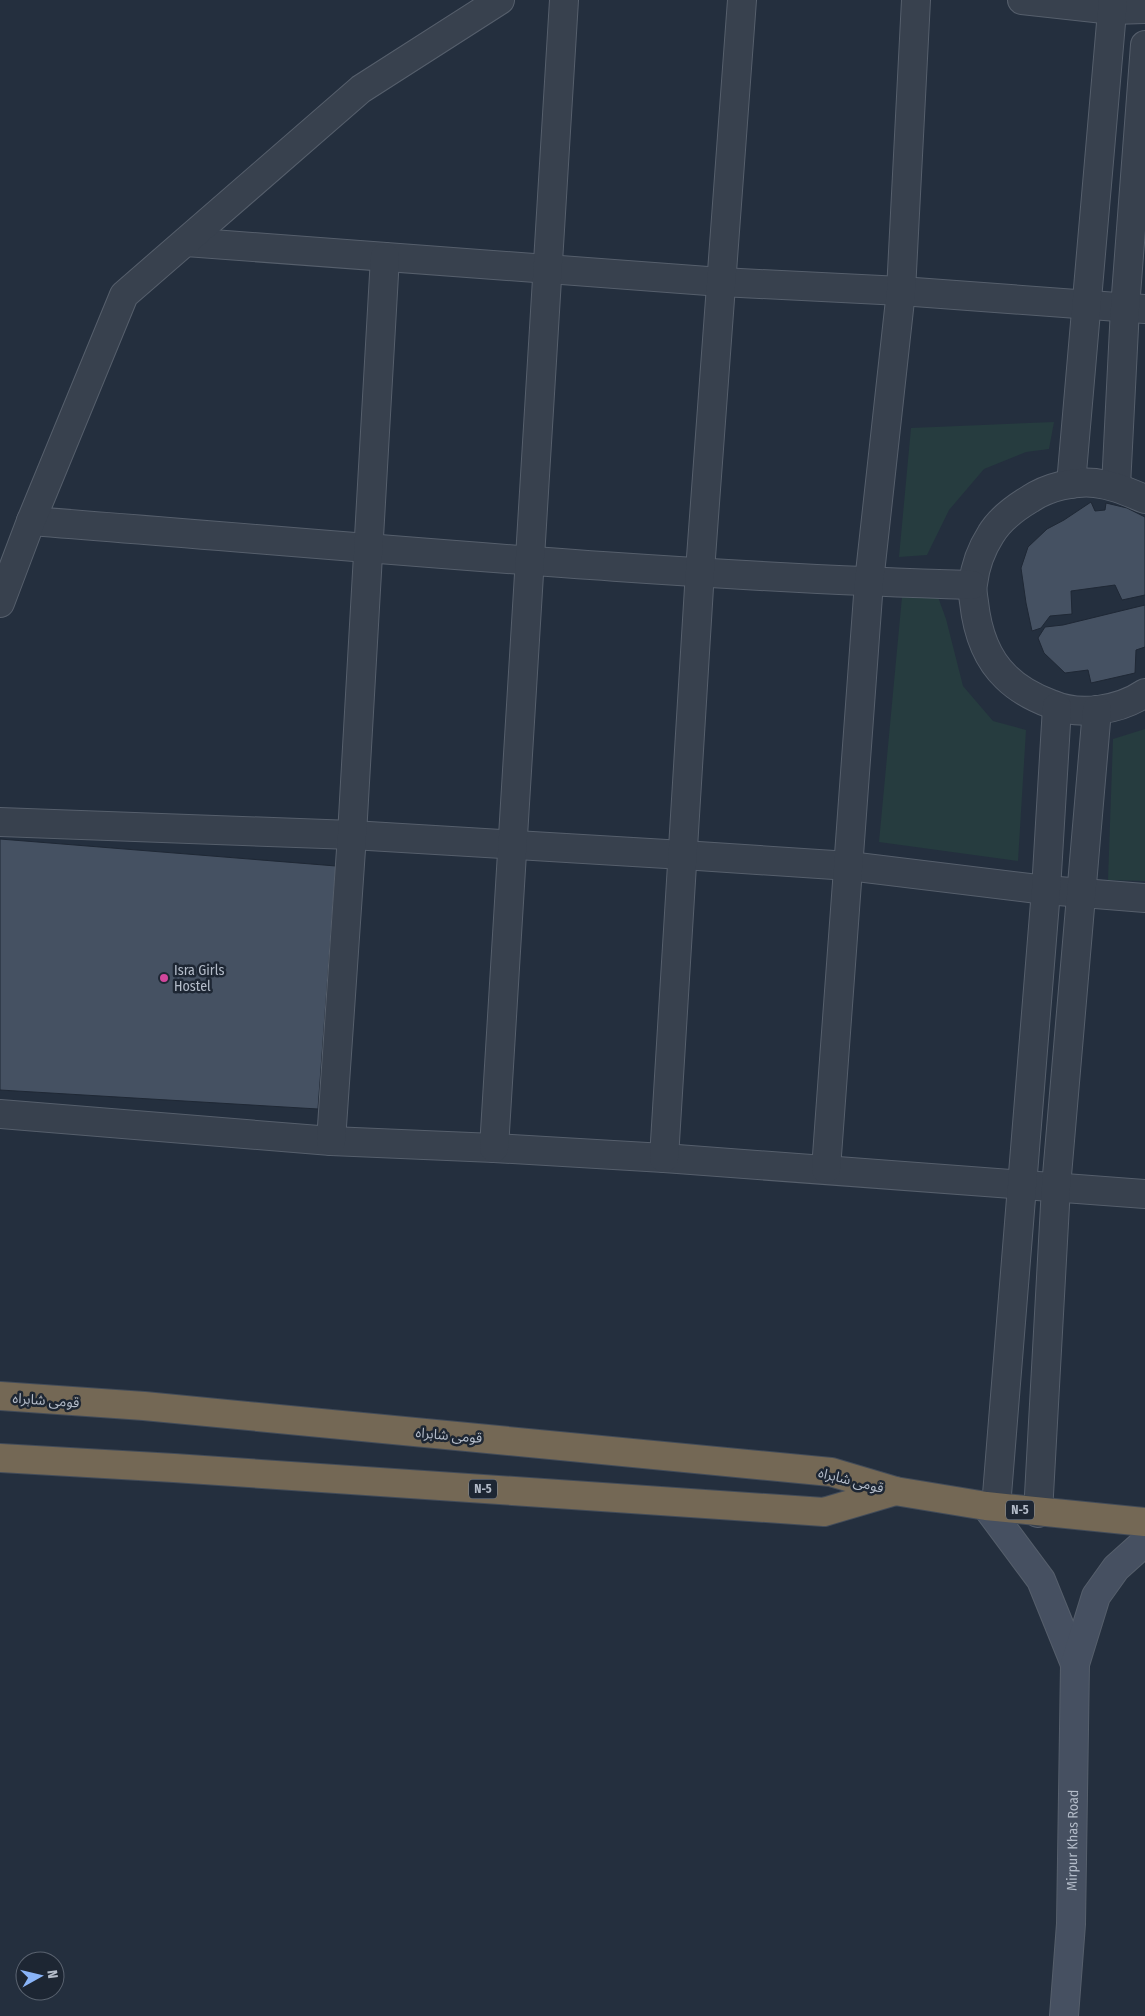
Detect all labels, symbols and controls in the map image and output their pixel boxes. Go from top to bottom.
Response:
place label: Isra Girls Hostel [174,962,224,995]
marker: Isra Girls Hostel [158,972,170,984]
street label: قومی شاہراہ [12,1390,80,1411]
street label: قومی شاہراہ [415,1424,483,1447]
street label: قومی شاہراہ [816,1464,885,1497]
road number: N-5 [469,1480,497,1498]
road number: N-5 [1006,1500,1034,1520]
street label: Mirpur Khas Road [1064,1790,1082,1891]
north arrow [15,1951,65,2001]
text: N [43,1969,61,1980]

